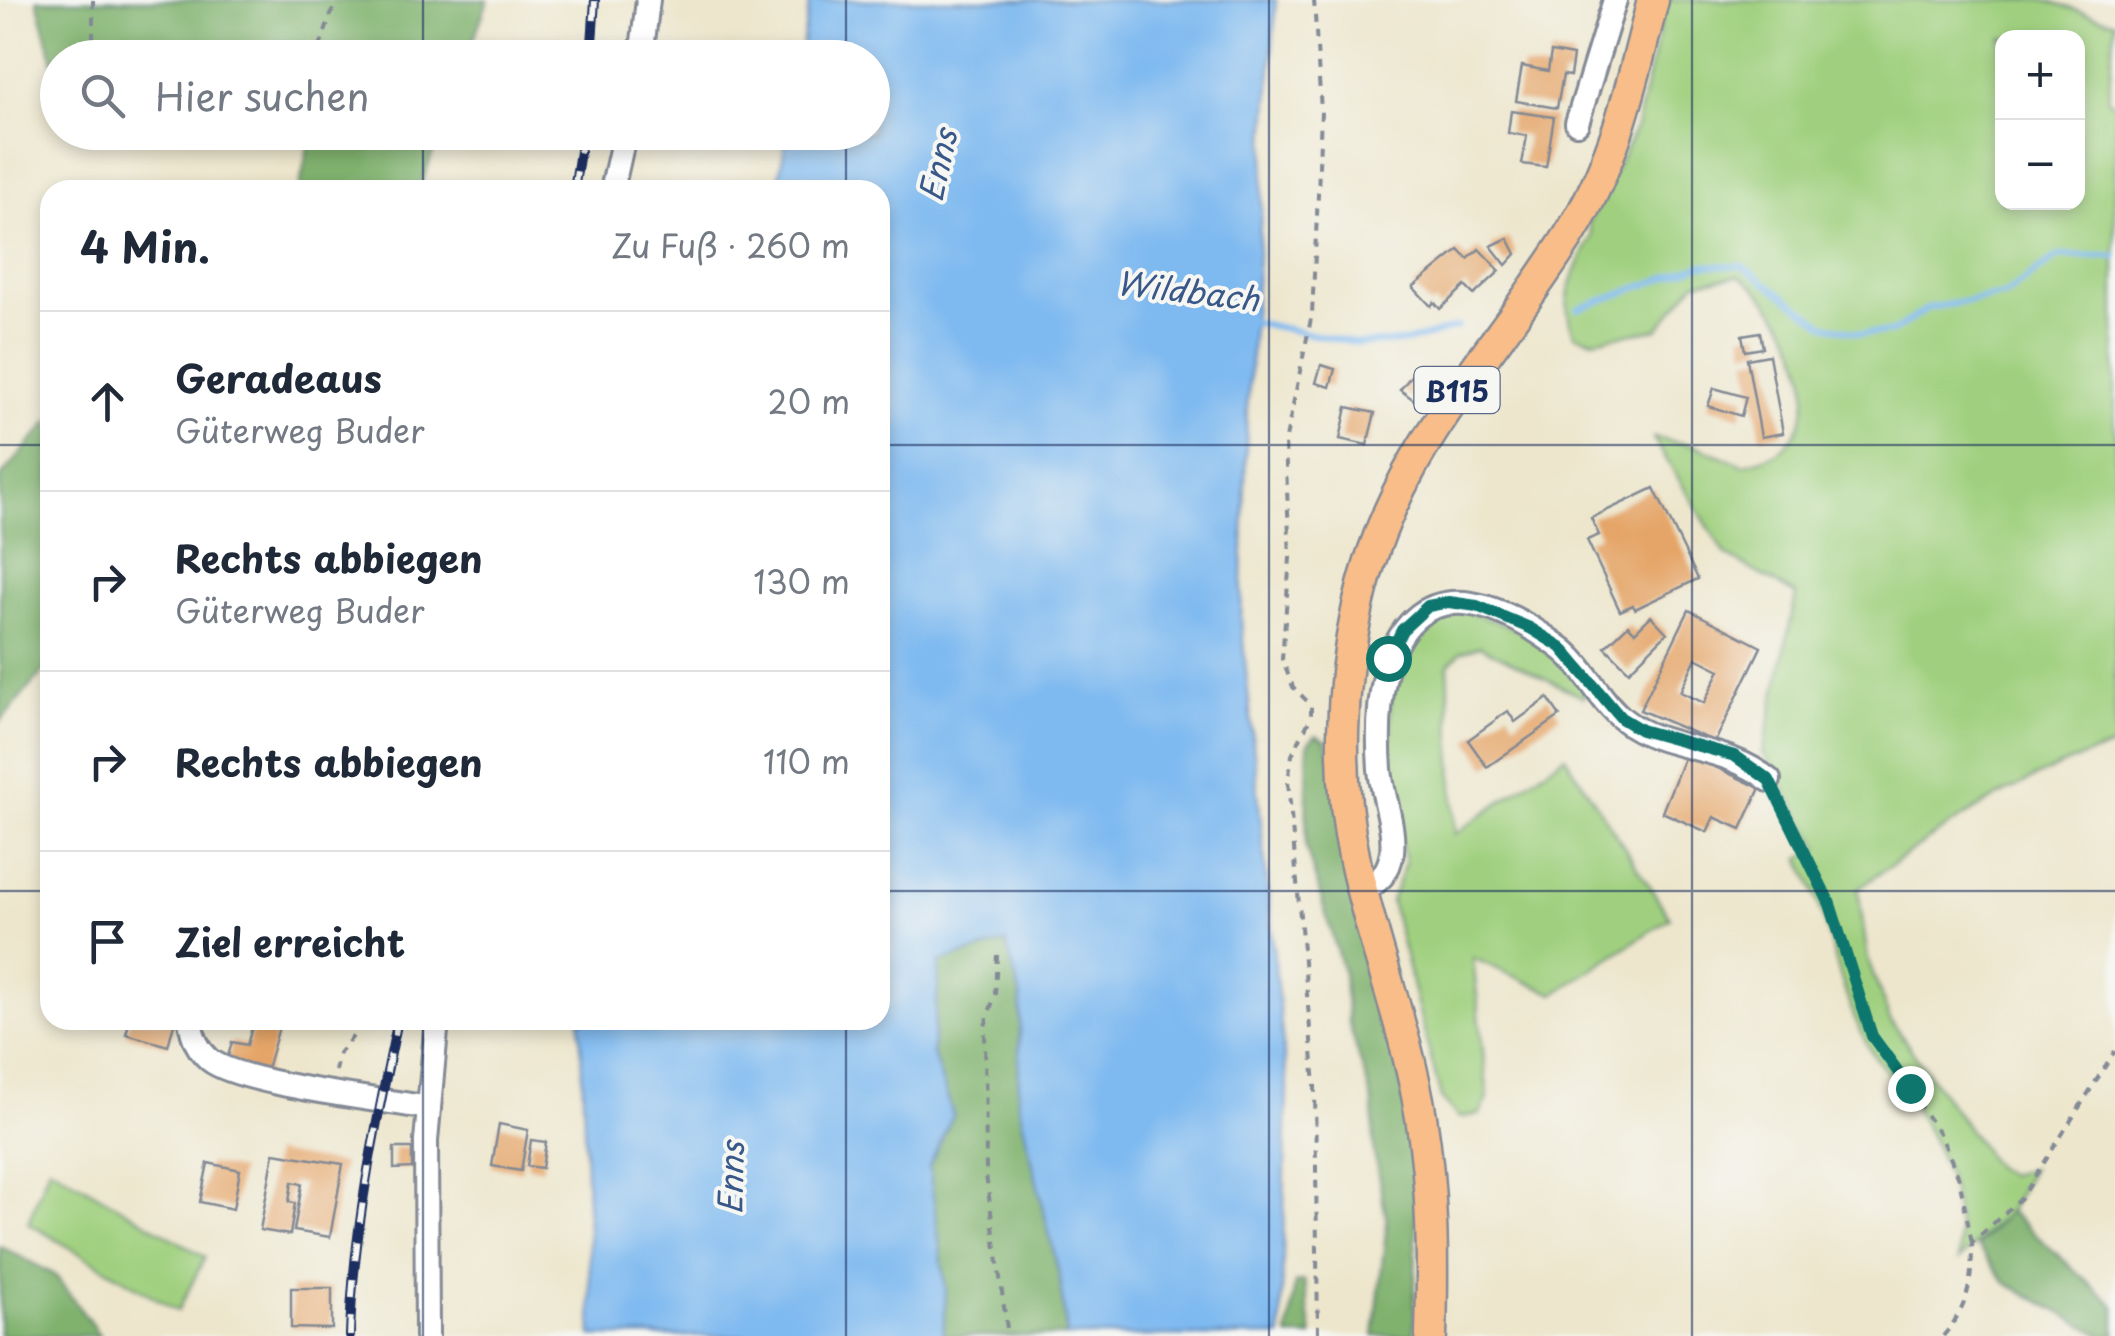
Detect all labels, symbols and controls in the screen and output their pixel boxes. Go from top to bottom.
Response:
map controls [1995,30,2085,210]
button: + [1995,30,2085,120]
search box [40,40,890,150]
text: Hier suchen [155,67,369,124]
icon: search [75,68,130,123]
button: − [1995,120,2085,210]
water label: Enns [905,121,969,206]
text: 4 Min. [80,214,210,277]
text: Zu Fuß · 260 m [611,221,850,269]
water label: Wildbach [1114,257,1263,323]
text: Geradeaus [175,349,382,406]
road number: B115 [1414,367,1500,413]
icon: ahead [80,374,135,429]
text: 20 m [768,377,850,425]
text: Güterweg Buder [175,406,425,454]
text: Rechts abbiegen [175,529,483,586]
icon: right [80,554,135,609]
text: 130 m [753,557,850,605]
text: Güterweg Buder [175,586,425,634]
route start [1366,636,1412,682]
text: Rechts abbiegen [175,733,483,790]
icon: right [80,734,135,789]
text: 110 m [763,737,850,785]
text: Ziel erreicht [175,913,405,970]
icon: arrive [80,914,135,969]
route end [1888,1066,1934,1112]
water label: Enns [705,1137,755,1215]

